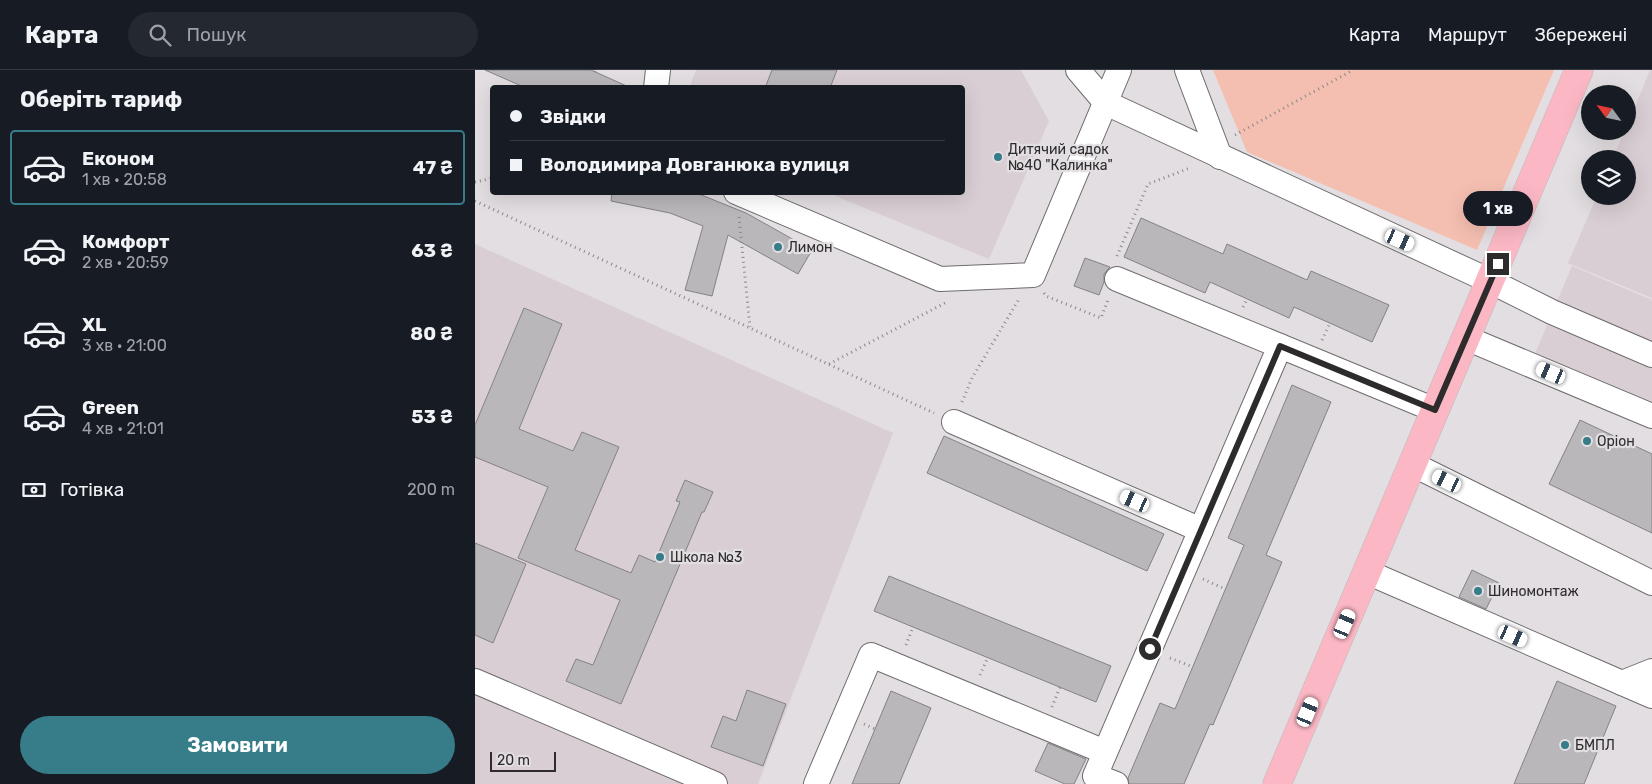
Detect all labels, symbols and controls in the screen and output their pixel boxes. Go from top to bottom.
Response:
search box [128,12,478,57]
text: Карта [25,21,98,49]
icon: search [146,21,174,49]
text: Пошук [186,23,246,46]
text: Карта [1349,24,1400,46]
text: Маршрут [1428,24,1507,46]
text: Збережені [1535,24,1627,46]
north arrow [1581,85,1636,140]
map controls [1581,85,1636,205]
text: Оберіть тариф [20,86,182,113]
text: Звідки [540,105,606,128]
place label: Дитячий садок №40 "Калинка" [1008,141,1113,174]
icon: car [22,145,67,190]
text: Економ [82,147,154,170]
button: layers [1581,150,1636,205]
marker: Дитячий садок №40 "Калинка" [992,151,1004,163]
text: Володимира Довганюка вулиця [540,153,849,176]
text: 47 ₴ [413,156,453,179]
text: 1 хв · 20:58 [82,170,167,189]
callout: 1 хв [1463,191,1533,226]
text: 1 хв [1483,199,1513,218]
car [1383,227,1416,253]
icon: car [22,228,67,273]
text: Комфорт [82,230,169,253]
text: 63 ₴ [411,239,453,262]
place label: Лимон [788,239,833,256]
marker: Лимон [772,241,784,253]
text: 2 хв · 20:59 [82,253,169,272]
route end [1487,253,1509,275]
icon: car [22,311,67,356]
text: XL [82,313,106,336]
text: 80 ₴ [410,322,453,345]
text: 3 хв · 21:00 [82,336,167,355]
car [1534,360,1567,386]
icon: car [22,394,67,439]
text: Green [82,396,139,419]
text: 53 ₴ [411,405,453,428]
text: 4 хв · 21:01 [82,419,164,438]
place label: Оріон [1597,433,1635,450]
marker: Оріон [1581,435,1593,447]
car [1430,468,1463,494]
icon: cash [20,476,48,504]
text: Готівка [60,478,124,501]
text: 200 m [407,480,455,499]
car [1118,488,1151,514]
place label: Школа №3 [670,549,742,566]
marker: Школа №3 [654,551,666,563]
place label: Шиномонтаж [1488,583,1579,600]
marker: Шиномонтаж [1472,585,1484,597]
car [1332,607,1357,641]
car [1496,623,1529,649]
route start [1139,638,1161,660]
car [1295,695,1320,729]
button: Замовити [20,716,455,774]
place label: БМПЛ [1575,737,1615,754]
marker: БМПЛ [1559,739,1571,751]
scale bar [490,749,556,772]
text: 20 m [497,752,530,769]

